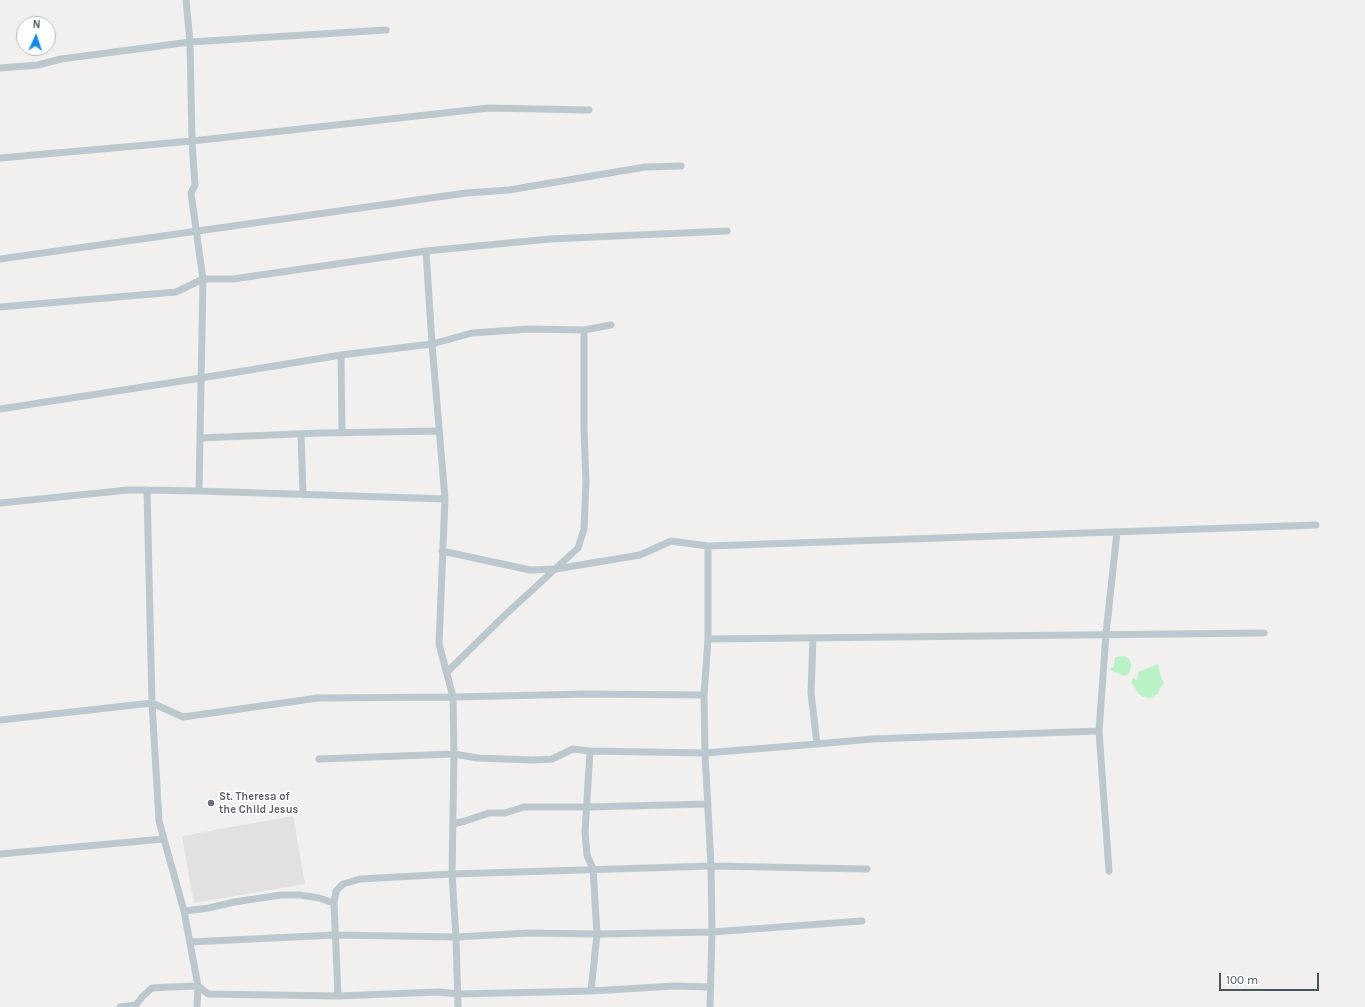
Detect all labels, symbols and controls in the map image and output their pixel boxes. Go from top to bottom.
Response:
north arrow [16,16,56,56]
text: N [32,18,41,31]
place label: St. Theresa of the Child Jesus [219,790,298,816]
marker: St. Theresa of the Child Jesus [206,798,216,808]
scale bar [1221,965,1321,991]
text: 100 m [1226,973,1258,987]

